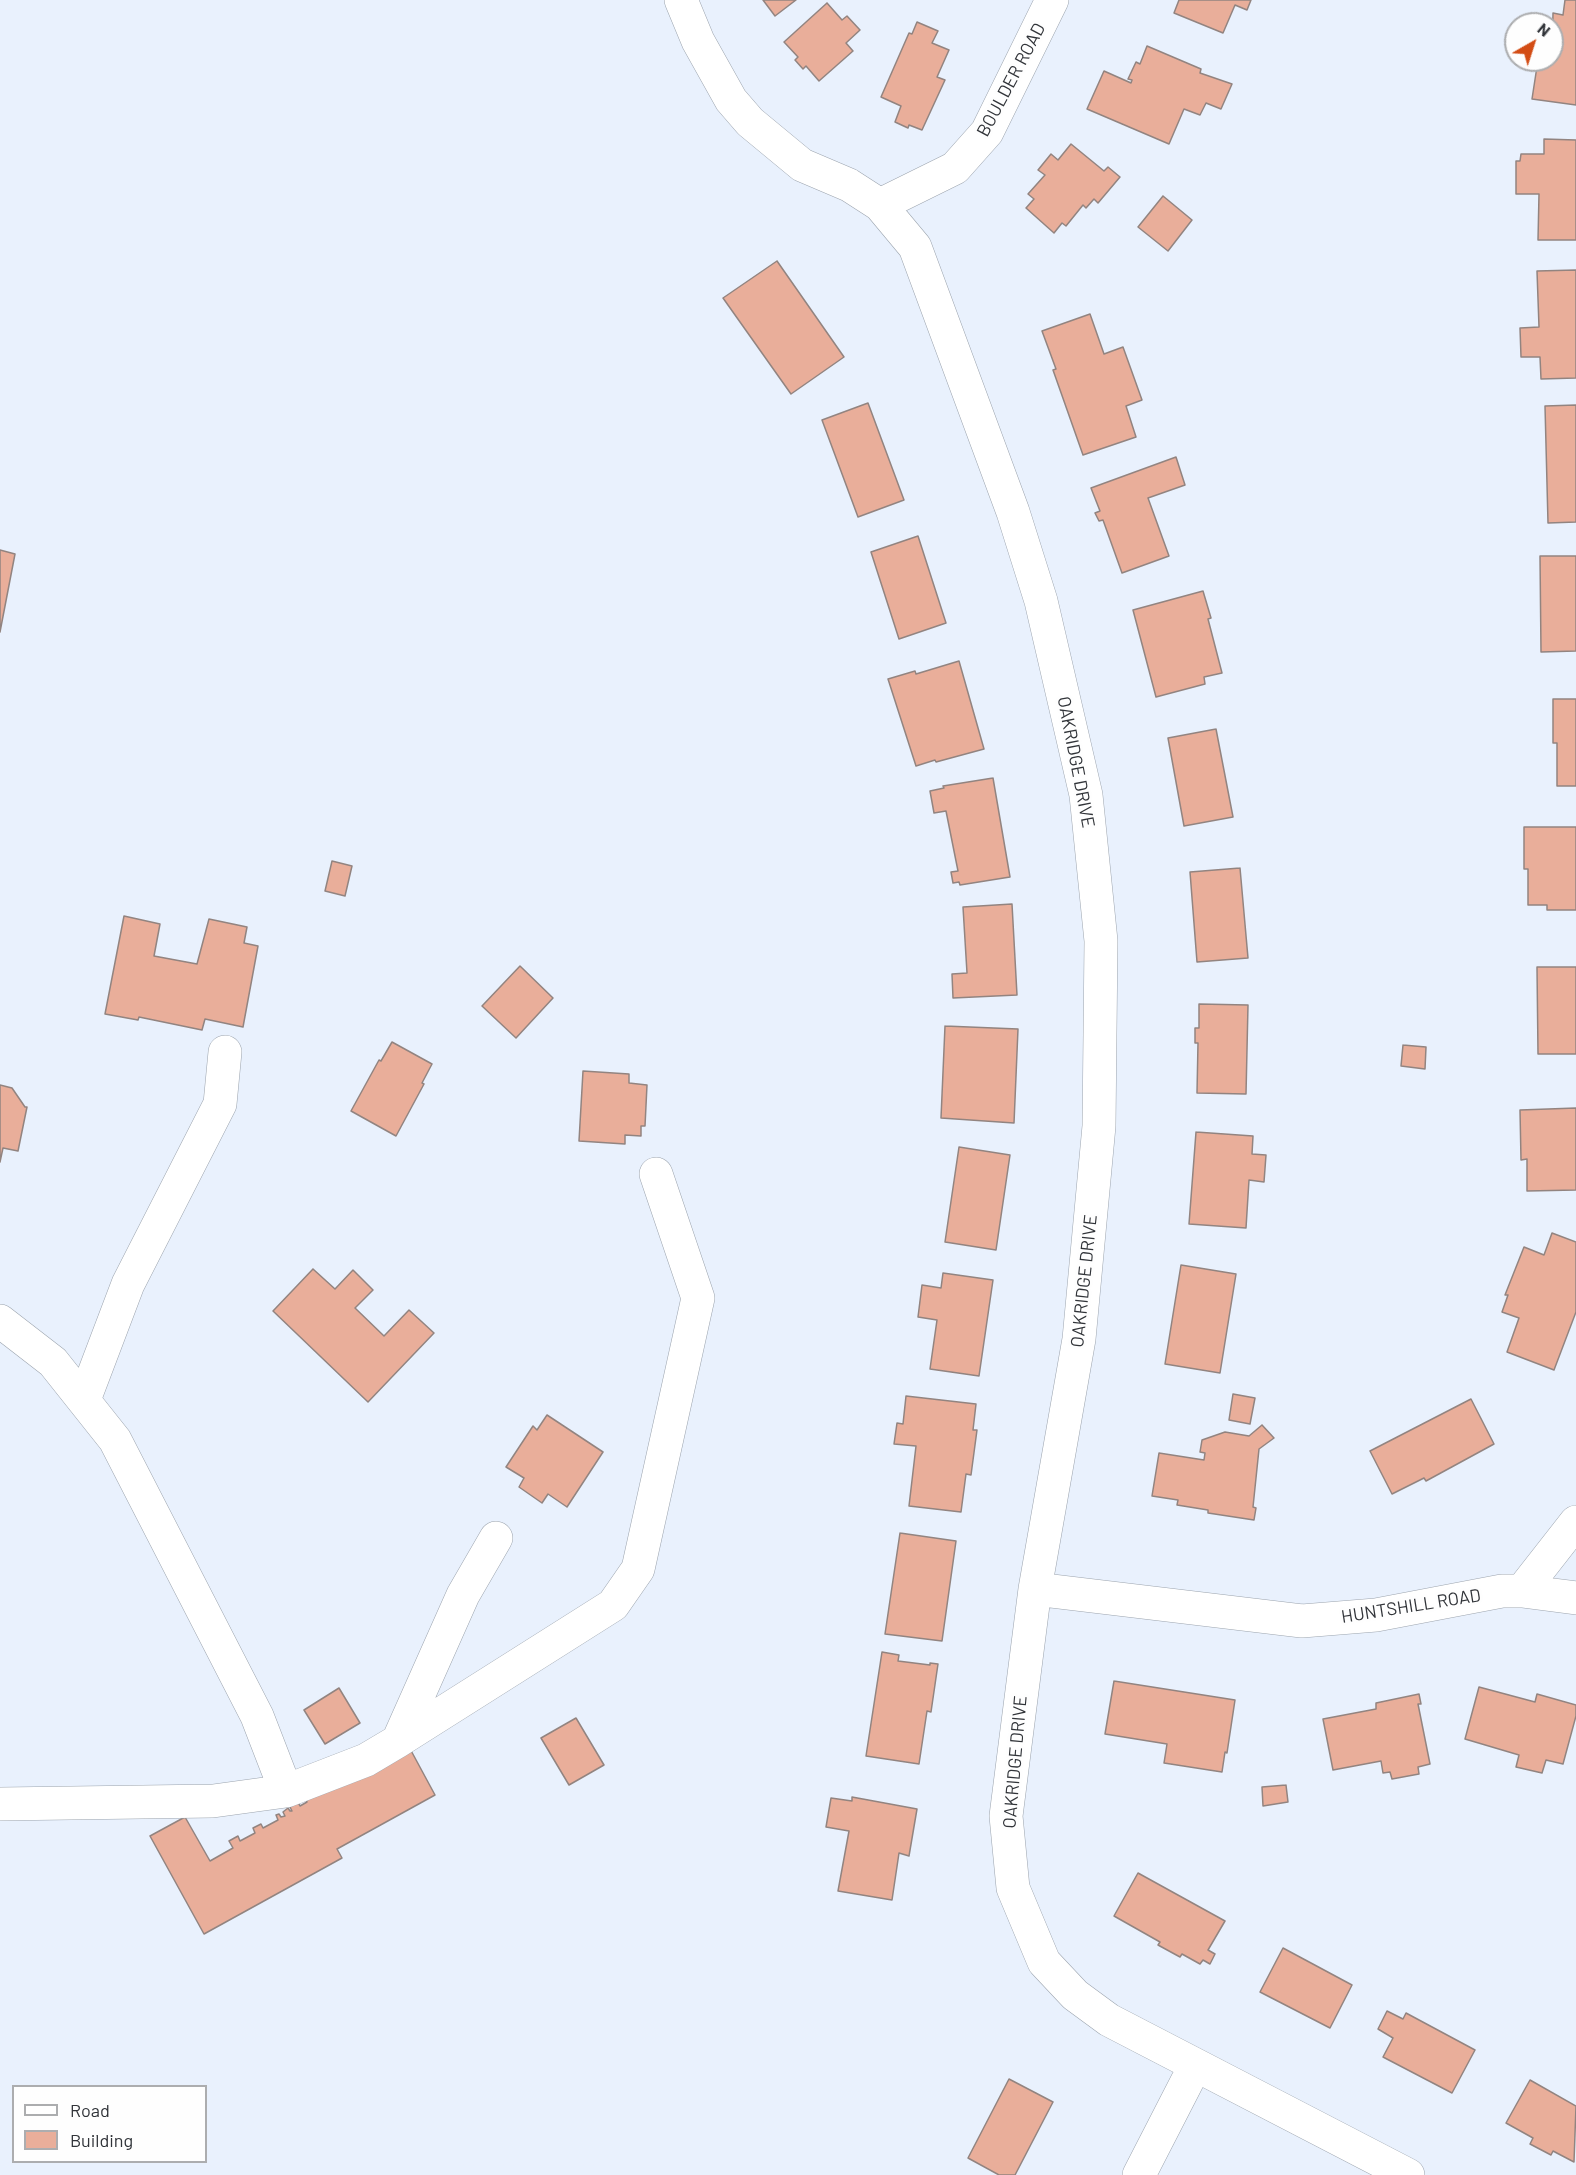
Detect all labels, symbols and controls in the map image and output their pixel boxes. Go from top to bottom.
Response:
north arrow [1504,12,1564,72]
text: N [1534,18,1554,40]
street label: BOULDER ROAD [972,20,1050,140]
street label: OAKRIDGE DRIVE [1053,694,1099,830]
street label: OAKRIDGE DRIVE [1066,1214,1102,1348]
street label: HUNTSHILL ROAD [1340,1584,1482,1628]
street label: OAKRIDGE DRIVE [998,1695,1032,1829]
legend [12,2085,207,2163]
text: Road [70,2099,110,2121]
text: Building [70,2129,133,2151]

